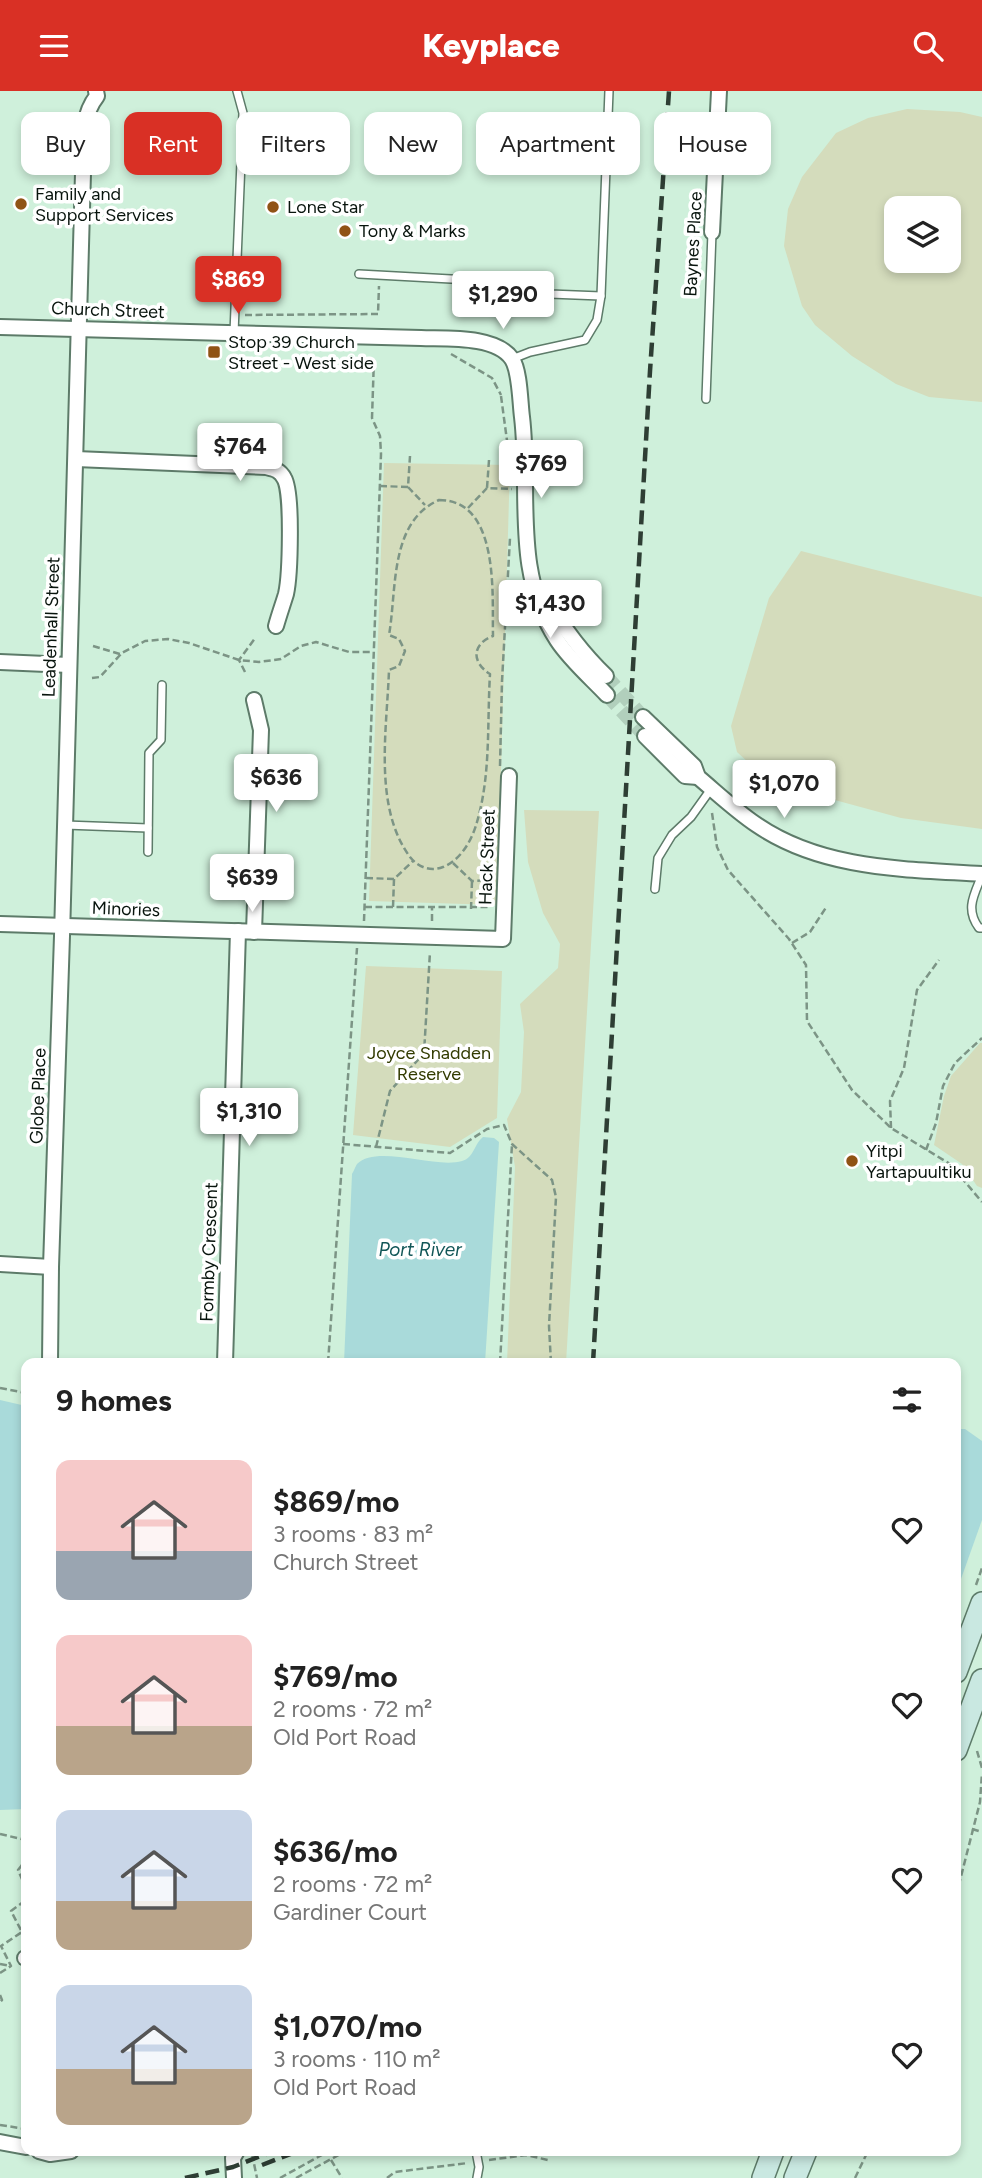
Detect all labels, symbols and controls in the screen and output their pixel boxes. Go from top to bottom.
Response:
icon: menu [35,27,73,65]
text: Keyplace [422,27,560,65]
icon: search [909,27,947,65]
chip: Buy [21,112,110,175]
chip: Rent [124,112,222,175]
chip: Filters [236,112,350,175]
chip: New [364,112,462,175]
chip: Apartment [476,112,640,175]
chip: House [654,112,771,175]
place label: Family and Support Services [35,183,174,226]
street label: Baynes Place [679,191,707,297]
marker: Family and Support Services [13,196,29,212]
place label: Lone Star [287,196,364,218]
map controls [884,196,961,273]
button: layers [884,196,961,273]
marker: Lone Star [265,199,281,215]
place label: Tony & Marks [359,220,466,242]
marker: Tony & Marks [337,223,353,239]
pin: $869 [197,257,279,316]
text: $869 [211,265,265,293]
pin: $1,290 [446,271,560,331]
text: $1,290 [468,280,538,308]
street label: Church Street [51,297,165,323]
place label: Stop 39 Church Street - West side [228,331,374,374]
marker: Stop 39 Church Street - West side [206,344,222,360]
pin: $764 [199,423,281,483]
text: $764 [213,432,267,460]
pin: $769 [500,441,582,500]
text: $769 [515,449,567,477]
street label: Leadenhall Street [38,556,64,698]
pin: $1,430 [493,581,607,640]
text: $1,430 [515,589,585,617]
pin: $636 [235,755,317,814]
pin: $1,070 [727,761,841,820]
text: $636 [250,763,302,791]
text: $1,070 [749,769,819,797]
street label: Hack Street [474,808,500,905]
pin: $639 [211,855,293,914]
text: $639 [226,863,278,891]
street label: Minories [91,897,161,921]
park label: Joyce Snadden Reserve [367,1042,491,1085]
street label: Globe Place [25,1047,51,1144]
pin: $1,310 [192,1089,306,1148]
text: $1,310 [216,1097,282,1125]
place label: Yitpi Yartapuultiku [866,1140,971,1183]
marker: Yitpi Yartapuultiku [844,1153,860,1169]
street label: Formby Crescent [196,1182,222,1322]
water label: Port River [378,1238,462,1261]
icon: filters [888,1381,926,1419]
text: 9 homes [56,1382,172,1419]
text: $869/mo [273,1483,399,1520]
icon: home [112,1488,196,1572]
icon: heart [888,1511,926,1549]
text: 3 rooms · 83 m² [273,1520,433,1548]
text: Church Street [273,1548,418,1576]
text: $769/mo [273,1658,398,1695]
icon: home [112,1663,196,1747]
icon: heart [888,1686,926,1724]
text: 2 rooms · 72 m² [273,1695,432,1723]
text: Old Port Road [273,1723,417,1751]
text: $636/mo [273,1833,398,1870]
icon: home [112,1838,196,1922]
icon: heart [888,1861,926,1899]
text: 2 rooms · 72 m² [273,1870,432,1898]
text: Gardiner Court [273,1898,427,1926]
text: $1,070/mo [273,2008,422,2045]
icon: home [112,2013,196,2097]
icon: heart [888,2036,926,2074]
text: 3 rooms · 110 m² [273,2045,440,2073]
text: Old Port Road [273,2073,417,2101]

